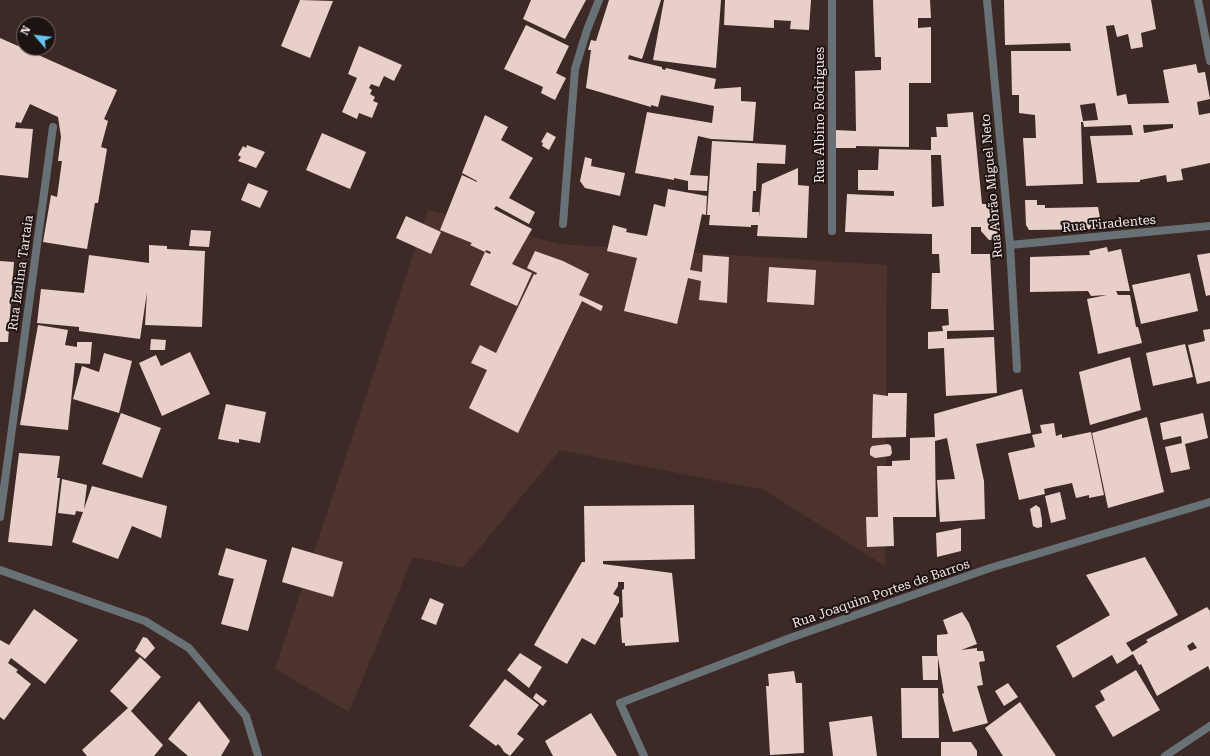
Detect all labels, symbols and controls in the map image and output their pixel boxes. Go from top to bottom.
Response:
north arrow [16,16,56,56]
text: N [18,24,34,37]
street label: Rua Albino Rodrigues [812,47,828,183]
street label: Rua Abrão Miguel Neto [978,113,1006,259]
street label: Rua Tiradentes [1061,212,1157,236]
street label: Rua Izulina Tartaia [5,214,37,332]
street label: Rua Joaquim Portes de Barros [790,556,972,632]

